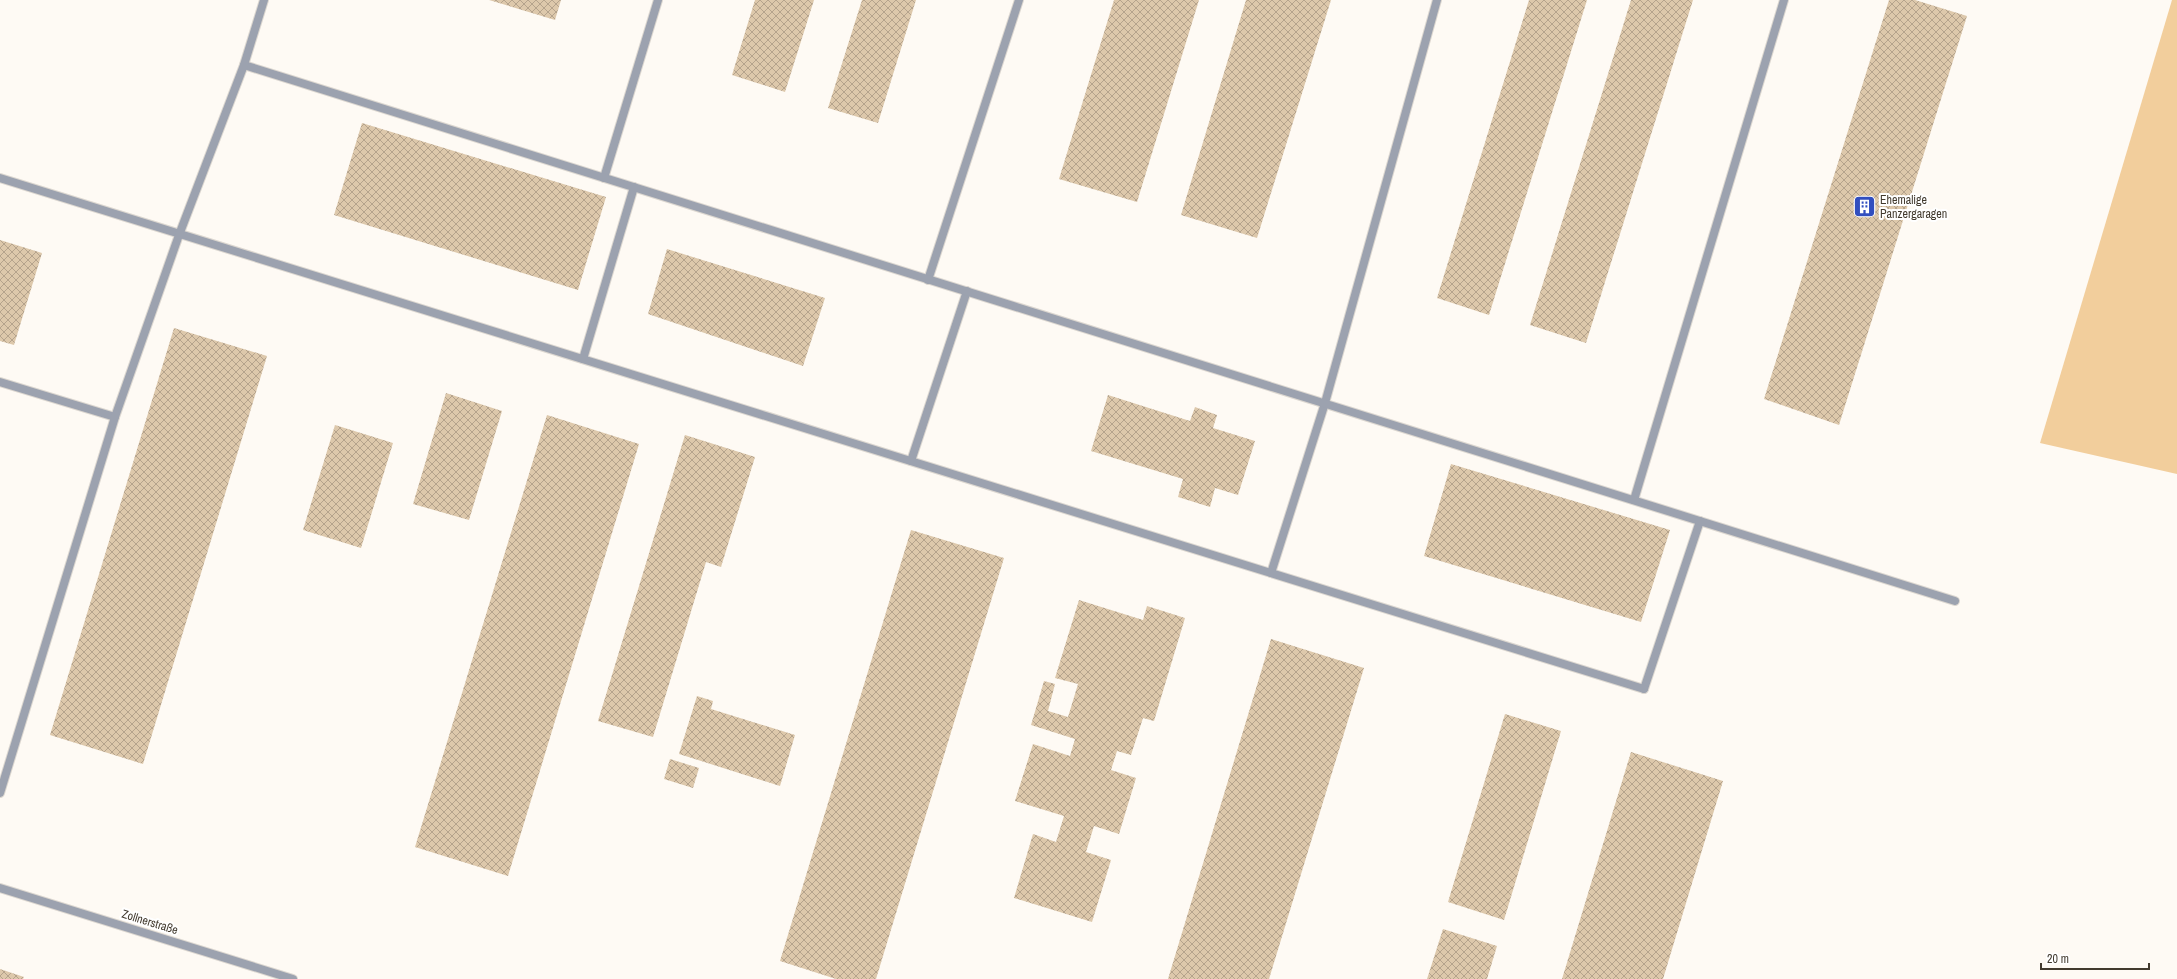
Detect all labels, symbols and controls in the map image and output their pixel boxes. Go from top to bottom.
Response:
place label: Ehemalige Panzergaragen [1880,192,1947,222]
building icon: Ehemalige Panzergaragen [1852,194,1878,220]
street label: Zollnerstraße [120,906,180,938]
scale bar [2041,945,2149,971]
text: 20 m [2047,951,2069,967]

